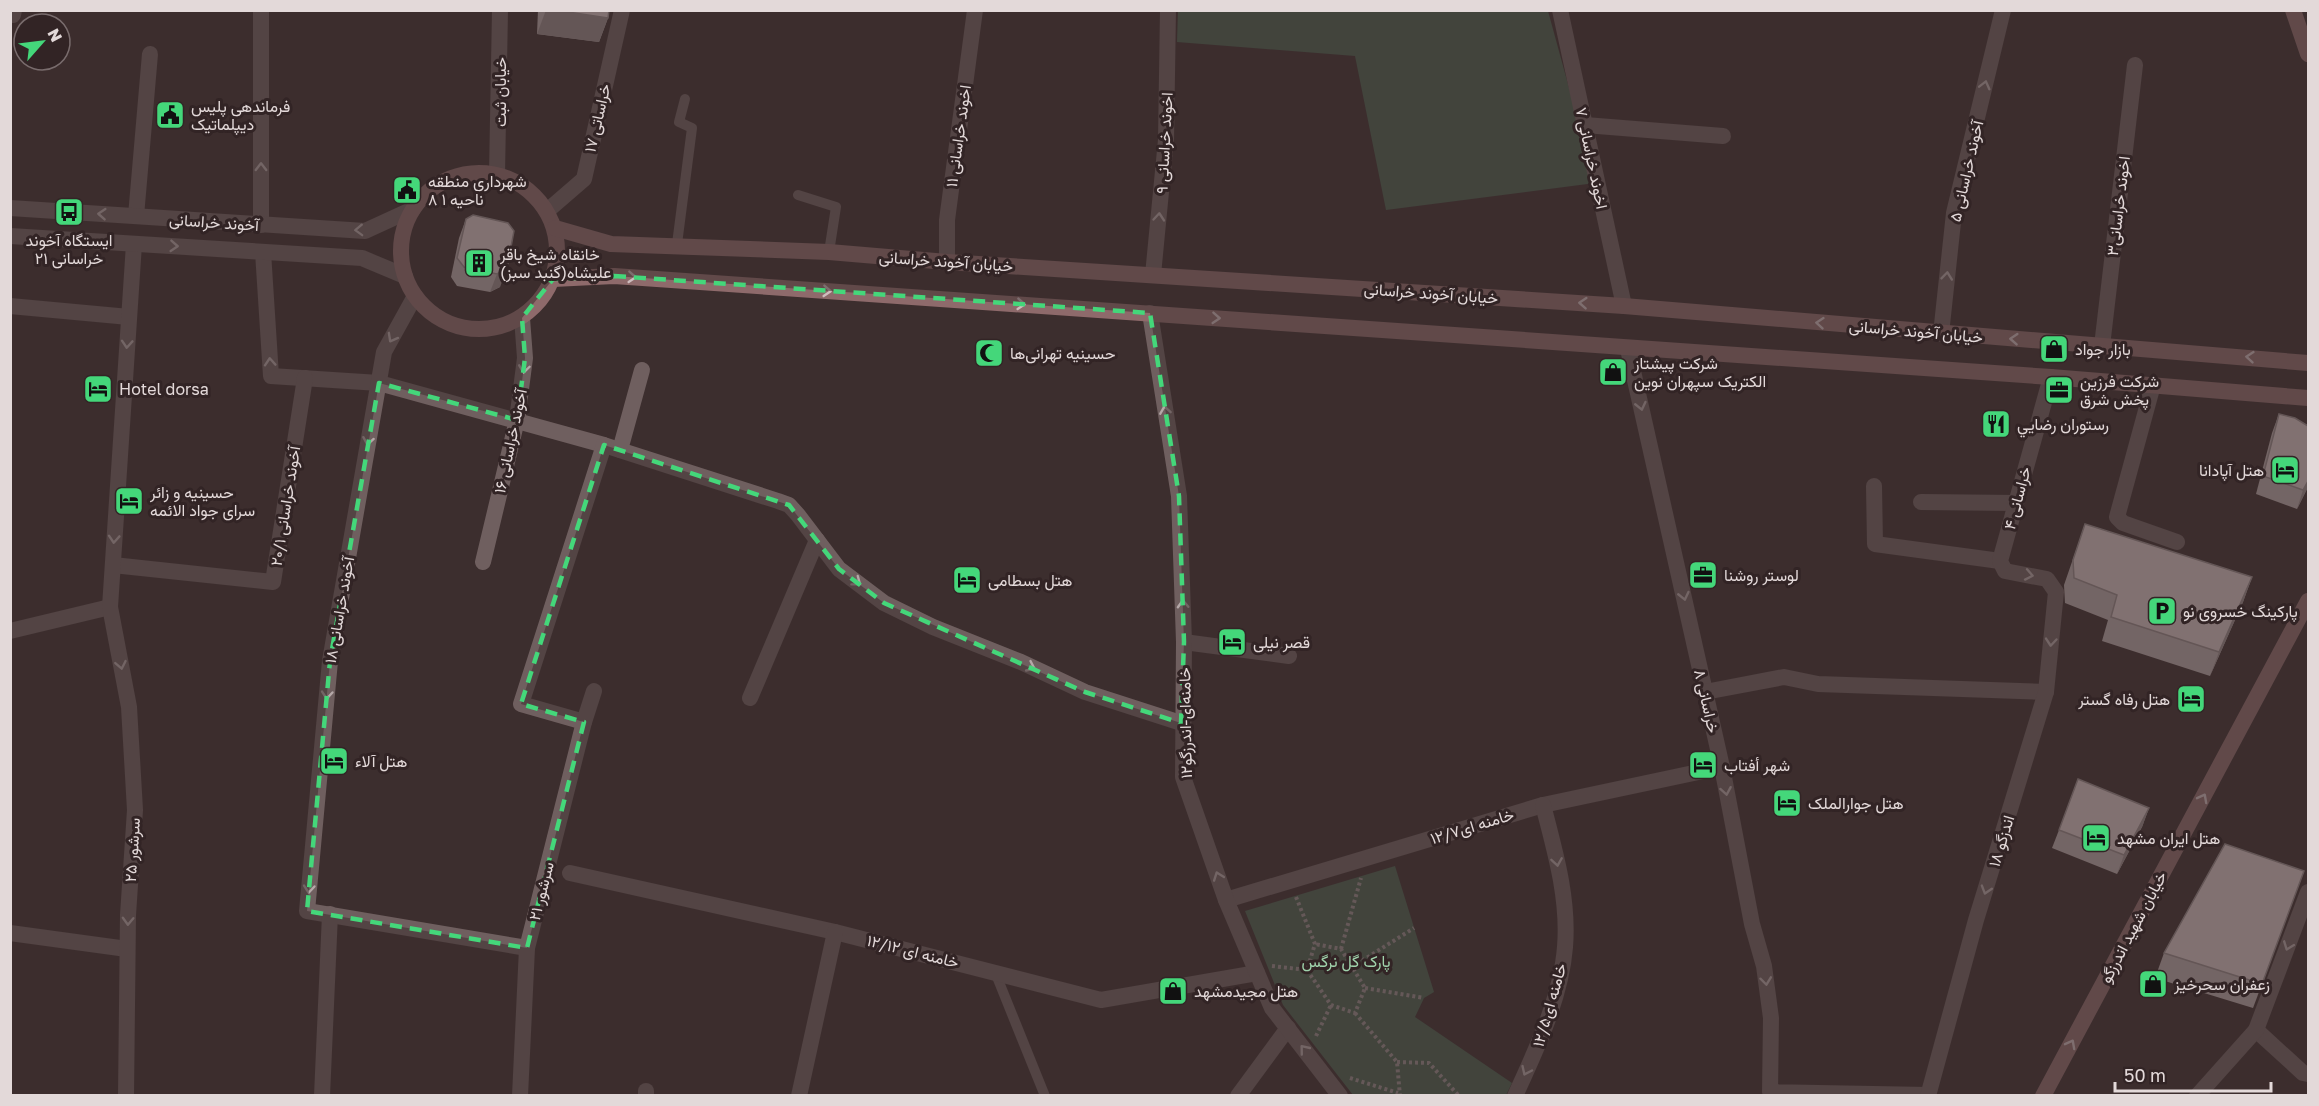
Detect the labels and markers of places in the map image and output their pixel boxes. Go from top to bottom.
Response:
place label: فرماندهی پلیس دیپلماتیک [191,96,290,136]
public building icon: فرماندهی پلیس دیپلماتیک [154,99,186,131]
place label: شهرداری منطقه ۸ ناحیه ۱ [428,171,527,209]
public building icon: شهرداری منطقه ۸ ناحیه ۱ [391,174,423,206]
bus stop icon: ایستگاه آخوند خراسانی ۲۱ [53,196,85,228]
place label: ایستگاه آخوند خراسانی ۲۱ [26,230,112,269]
place label: خانقاه شیخ باقر علیشاه(گنبد سبز) [499,244,611,283]
building icon: خانقاه شیخ باقر علیشاه(گنبد سبز) [463,247,495,279]
shop icon: بازار جواد [2038,333,2070,365]
mosque icon: حسینیه تهرانی‌ها [973,337,1005,369]
place label: بازار جواد [2075,339,2131,360]
place label: حسینیه تهرانی‌ها [1010,343,1116,364]
place label: شرکت پیشتاز الکتریک سپهران نوین [1633,353,1766,393]
shop icon: شرکت پیشتاز الکتریک سپهران نوین [1597,356,1629,388]
place label: شركت فرزين پخش شرق [2080,371,2159,411]
hotel icon: Hotel dorsa [82,373,114,405]
office icon: شركت فرزين پخش شرق [2043,374,2075,406]
place label: Hotel dorsa [119,379,209,399]
restaurant icon: رستوران رضايي [1980,408,2012,440]
place label: رستوران رضايي [2017,414,2109,438]
hotel icon: هتل آپادانا [2269,454,2301,486]
place label: هتل آپادانا [2199,460,2264,482]
place label: حسینیه و زائر سرای جواد الائمه [149,482,255,521]
hotel icon: حسینیه و زائر سرای جواد الائمه [113,485,145,517]
office icon: لوستر روشنا [1687,559,1719,591]
hotel icon: هتل بسطامی [951,564,983,596]
place label: لوستر روشنا [1724,565,1799,586]
place label: هتل بسطامی [988,570,1072,591]
parking icon: پارکینگ خسروی نو [2146,595,2178,627]
place label: پارکینگ خسروی نو [2183,601,2298,623]
hotel icon: قصر نیلی [1216,626,1248,658]
place label: قصر نیلی [1253,632,1310,653]
hotel icon: هتل رفاه گستر [2175,683,2207,715]
place label: هتل رفاه گستر [2077,689,2170,710]
hotel icon: هتل آلاء [318,745,350,777]
hotel icon: شهر أفتاب [1687,749,1719,781]
place label: هتل آلاء [355,751,407,772]
place label: شهر أفتاب [1724,755,1790,776]
hotel icon: هتل جوارالملک [1771,787,1803,819]
place label: هتل جوارالملک [1808,793,1904,814]
hotel icon: هتل ایران مشهد [2080,822,2112,854]
place label: هتل ایران مشهد [2117,828,2220,849]
shop icon: زعفران سحرخیز [2137,968,2169,1000]
place label: زعفران سحرخیز [2173,974,2270,995]
shop icon: هتل مجيدمشهد [1157,975,1189,1007]
place label: هتل مجيدمشهد [1194,981,1298,1002]

